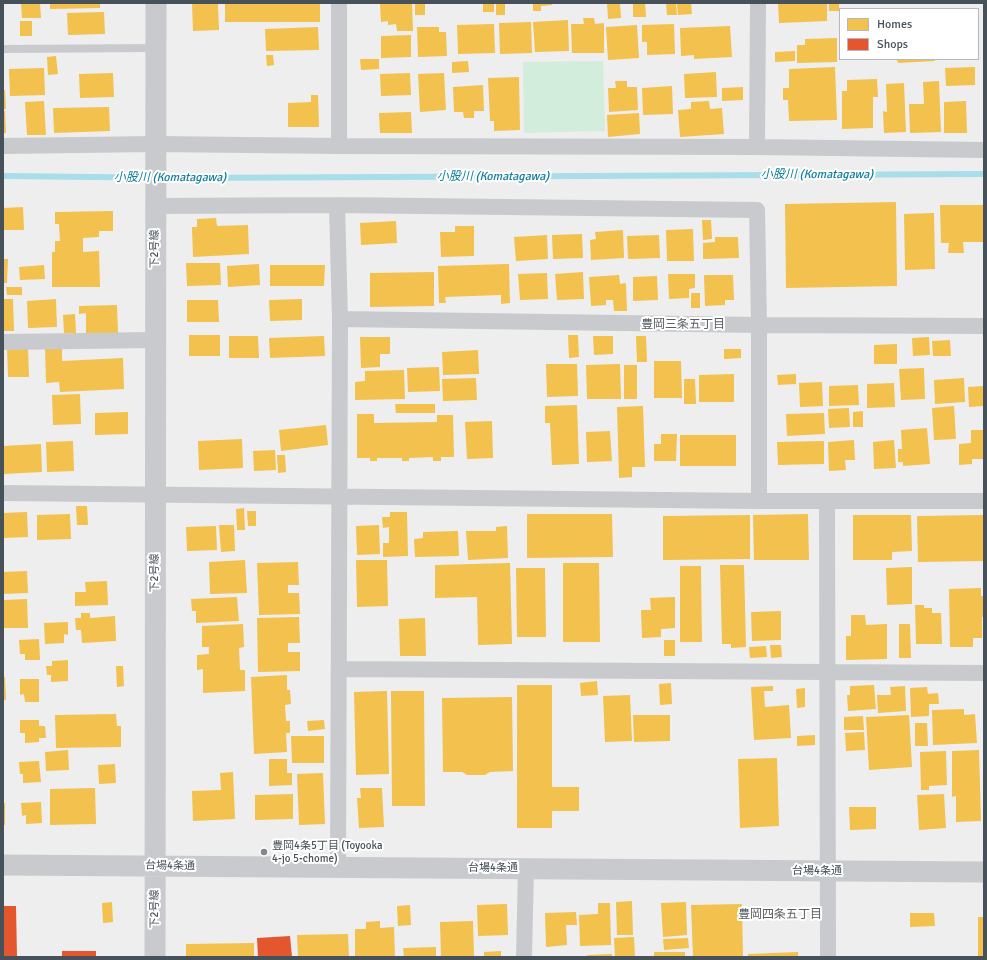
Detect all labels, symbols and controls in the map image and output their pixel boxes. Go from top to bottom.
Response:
legend [839,8,979,60]
text: Homes [877,17,912,32]
text: Shops [877,37,908,52]
water label: 小股川 (Komatagawa) [761,168,873,182]
water label: 小股川 (Komatagawa) [437,170,549,184]
water label: 小股川 (Komatagawa) [114,171,226,185]
street label: 下2号線 [148,230,162,268]
district label: 豊岡三条五丁目 [641,318,725,332]
street label: 下2号線 [148,554,162,592]
place label: 豊岡4条5丁目 (Toyooka 4-jo 5-chome) [272,839,383,865]
marker: 豊岡4条5丁目 (Toyooka 4-jo 5-chome) [259,847,269,857]
street label: 台場4条通 [145,859,195,873]
street label: 台場4条通 [468,861,518,875]
street label: 台場4条通 [792,864,842,878]
street label: 下2号線 [148,890,162,928]
district label: 豊岡四条五丁目 [738,908,822,922]

